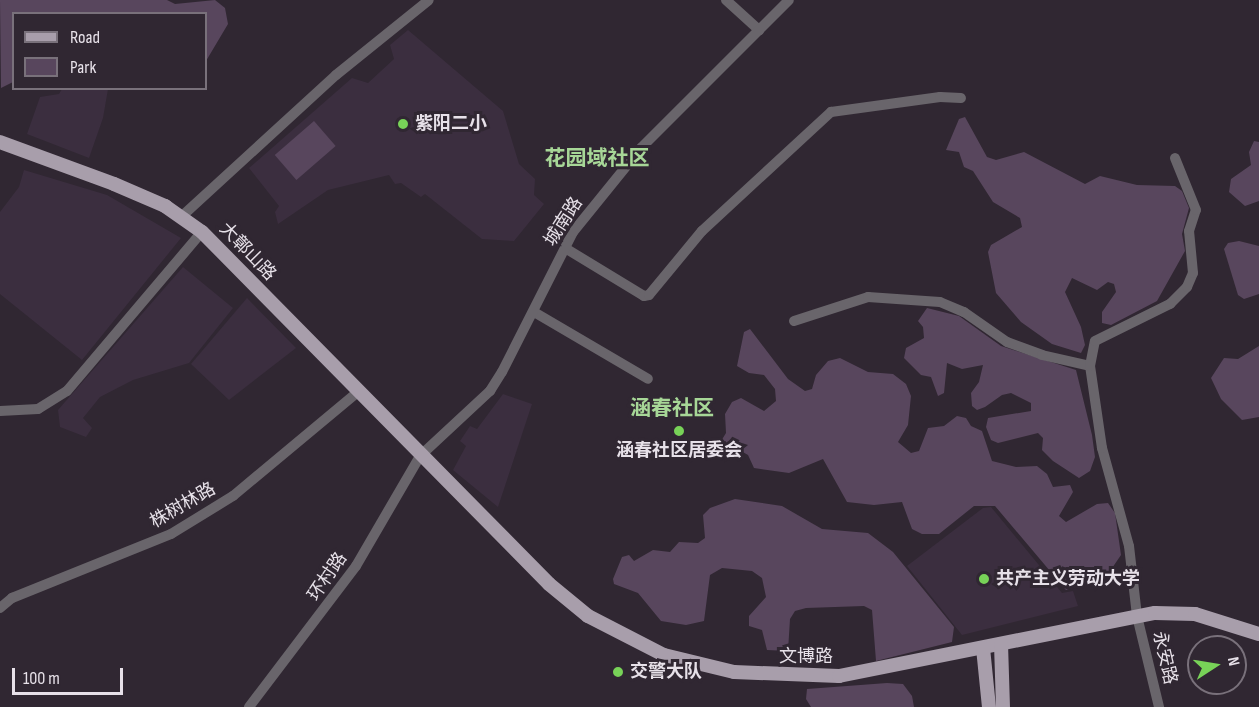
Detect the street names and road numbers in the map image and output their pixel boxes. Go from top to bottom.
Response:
street label: 城南路 [540,193,588,251]
street label: 大鄣山路 [214,219,280,285]
street label: 株树林路 [146,479,220,533]
street label: 环村路 [304,549,352,605]
street label: 永安路 [1147,629,1181,687]
street label: 文博路 [779,646,833,668]

